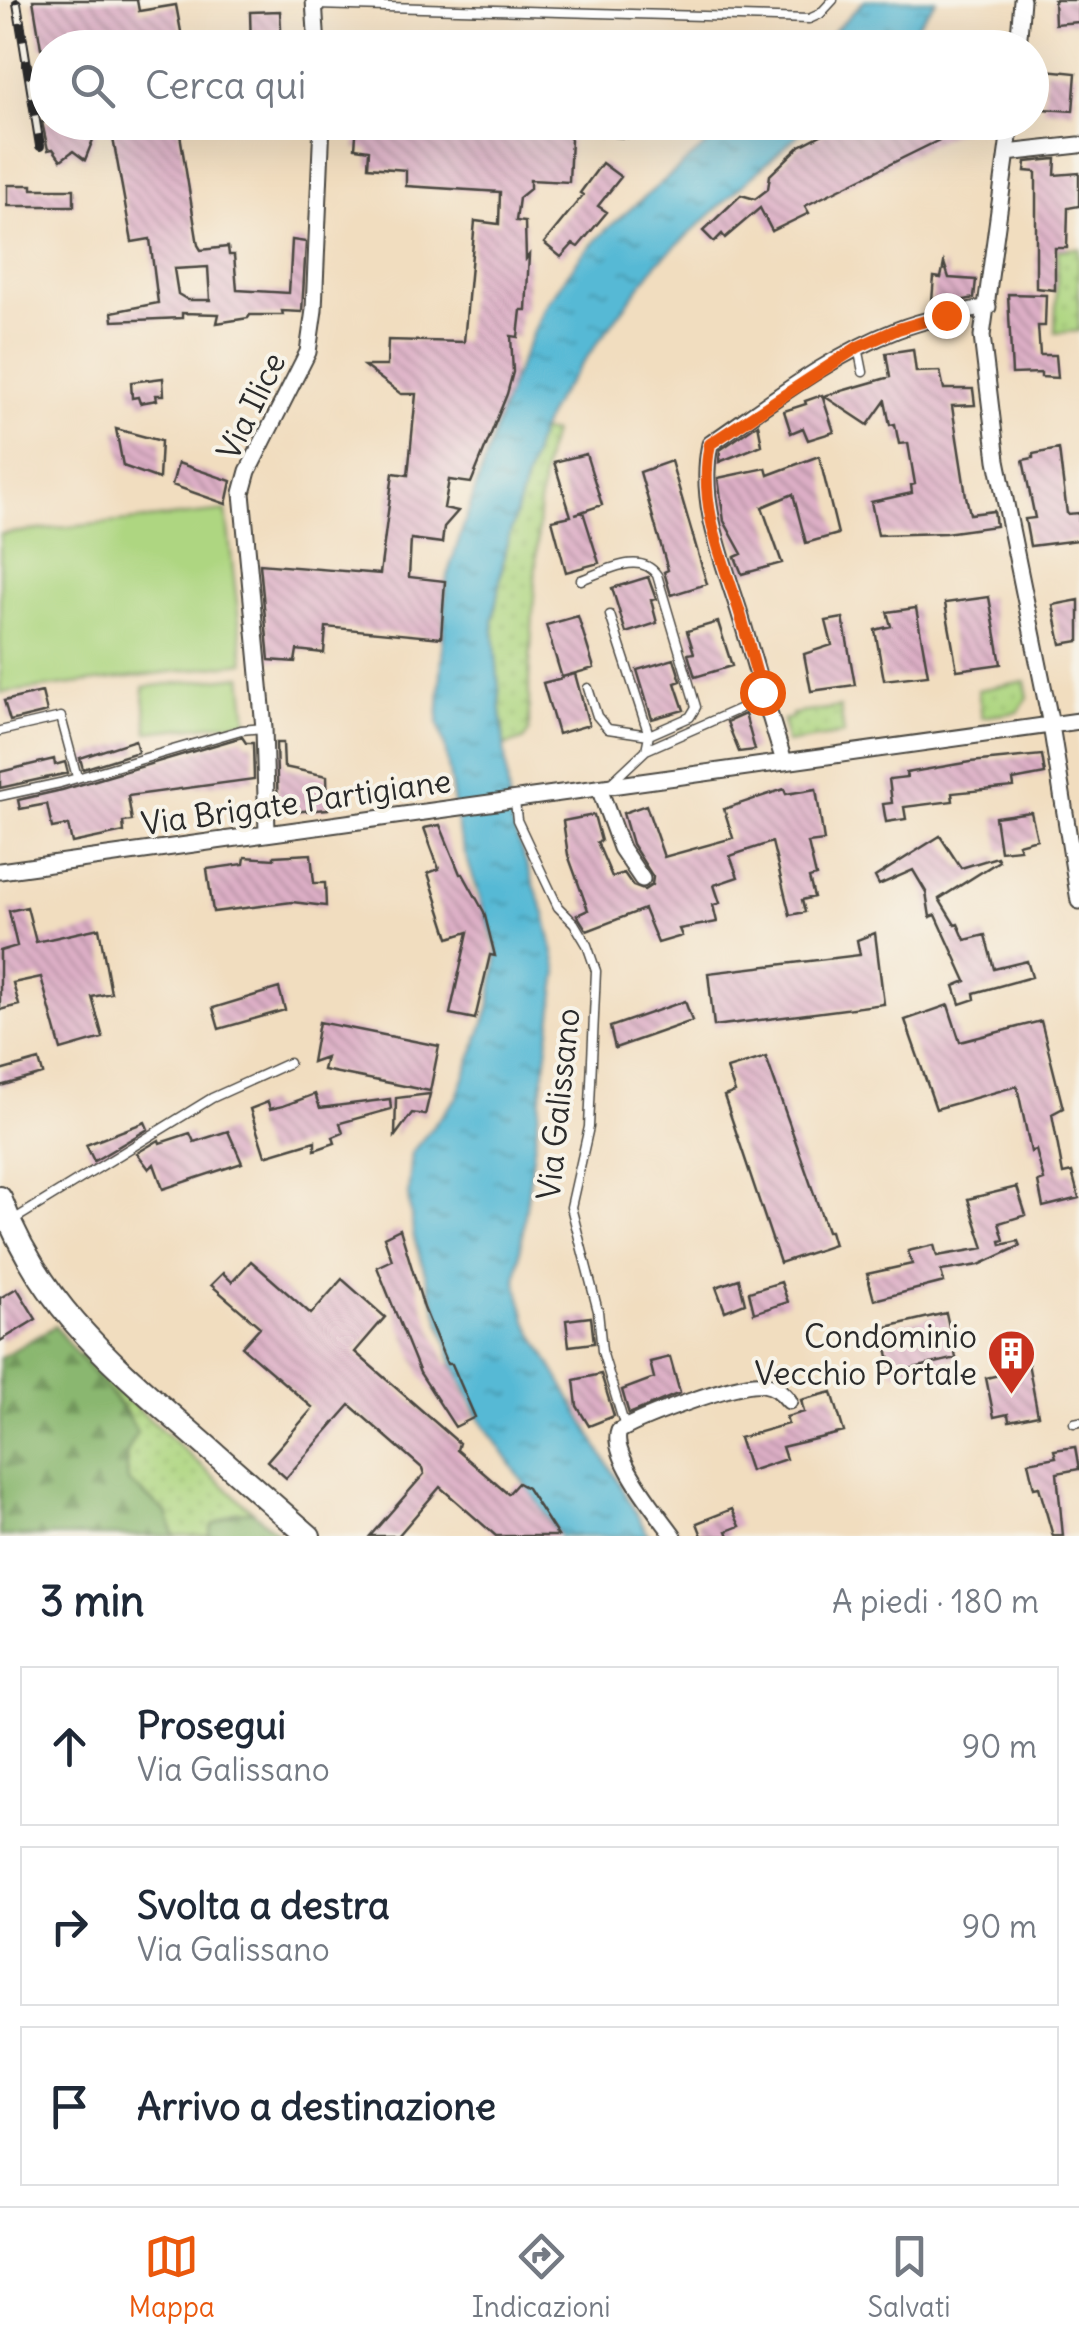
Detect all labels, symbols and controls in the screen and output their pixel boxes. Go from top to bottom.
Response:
search box [30,30,1049,140]
icon: search [65,58,120,113]
text: Cerca qui [145,62,306,109]
route end [924,293,970,339]
street label: Via Ilice [208,346,294,466]
route start [740,670,786,716]
street label: Via Brigate Partigiane [138,760,454,844]
street label: Via Galissano [528,1006,588,1202]
place label: Condominio Vecchio Portale [754,1316,977,1394]
building icon: Condominio Vecchio Portale [986,1328,1038,1396]
text: 3 min [40,1575,144,1627]
text: A piedi · 180 m [832,1581,1039,1622]
text: Prosegui [137,1702,286,1749]
icon: ahead [42,1719,97,1774]
text: 90 m [962,1726,1037,1767]
text: Via Galissano [137,1749,330,1790]
text: Svolta a destra [137,1882,390,1929]
icon: right [42,1899,97,1954]
text: 90 m [962,1906,1037,1947]
text: Via Galissano [137,1929,330,1970]
icon: arrive [42,2079,97,2134]
text: Arrivo a destinazione [137,2083,496,2130]
tab: Mappa [128,2229,215,2325]
tab: Indicazioni [472,2229,611,2325]
tab: Salvati [868,2229,951,2325]

